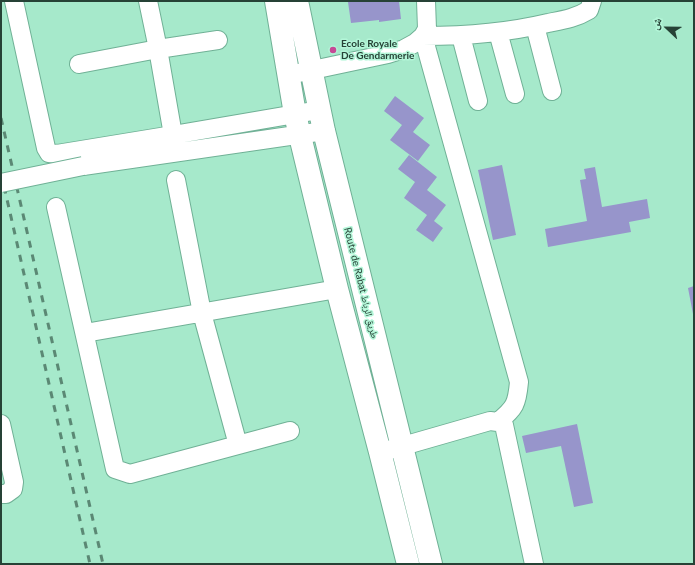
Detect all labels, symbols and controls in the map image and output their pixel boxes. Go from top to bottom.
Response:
north arrow [647,8,687,48]
text: ش [647,15,664,31]
place label: Ecole Royale De Gendarmerie [341,38,414,62]
marker: Ecole Royale De Gendarmerie [328,45,338,55]
street label: Route de Rabat طريق الرباط [341,226,381,340]

